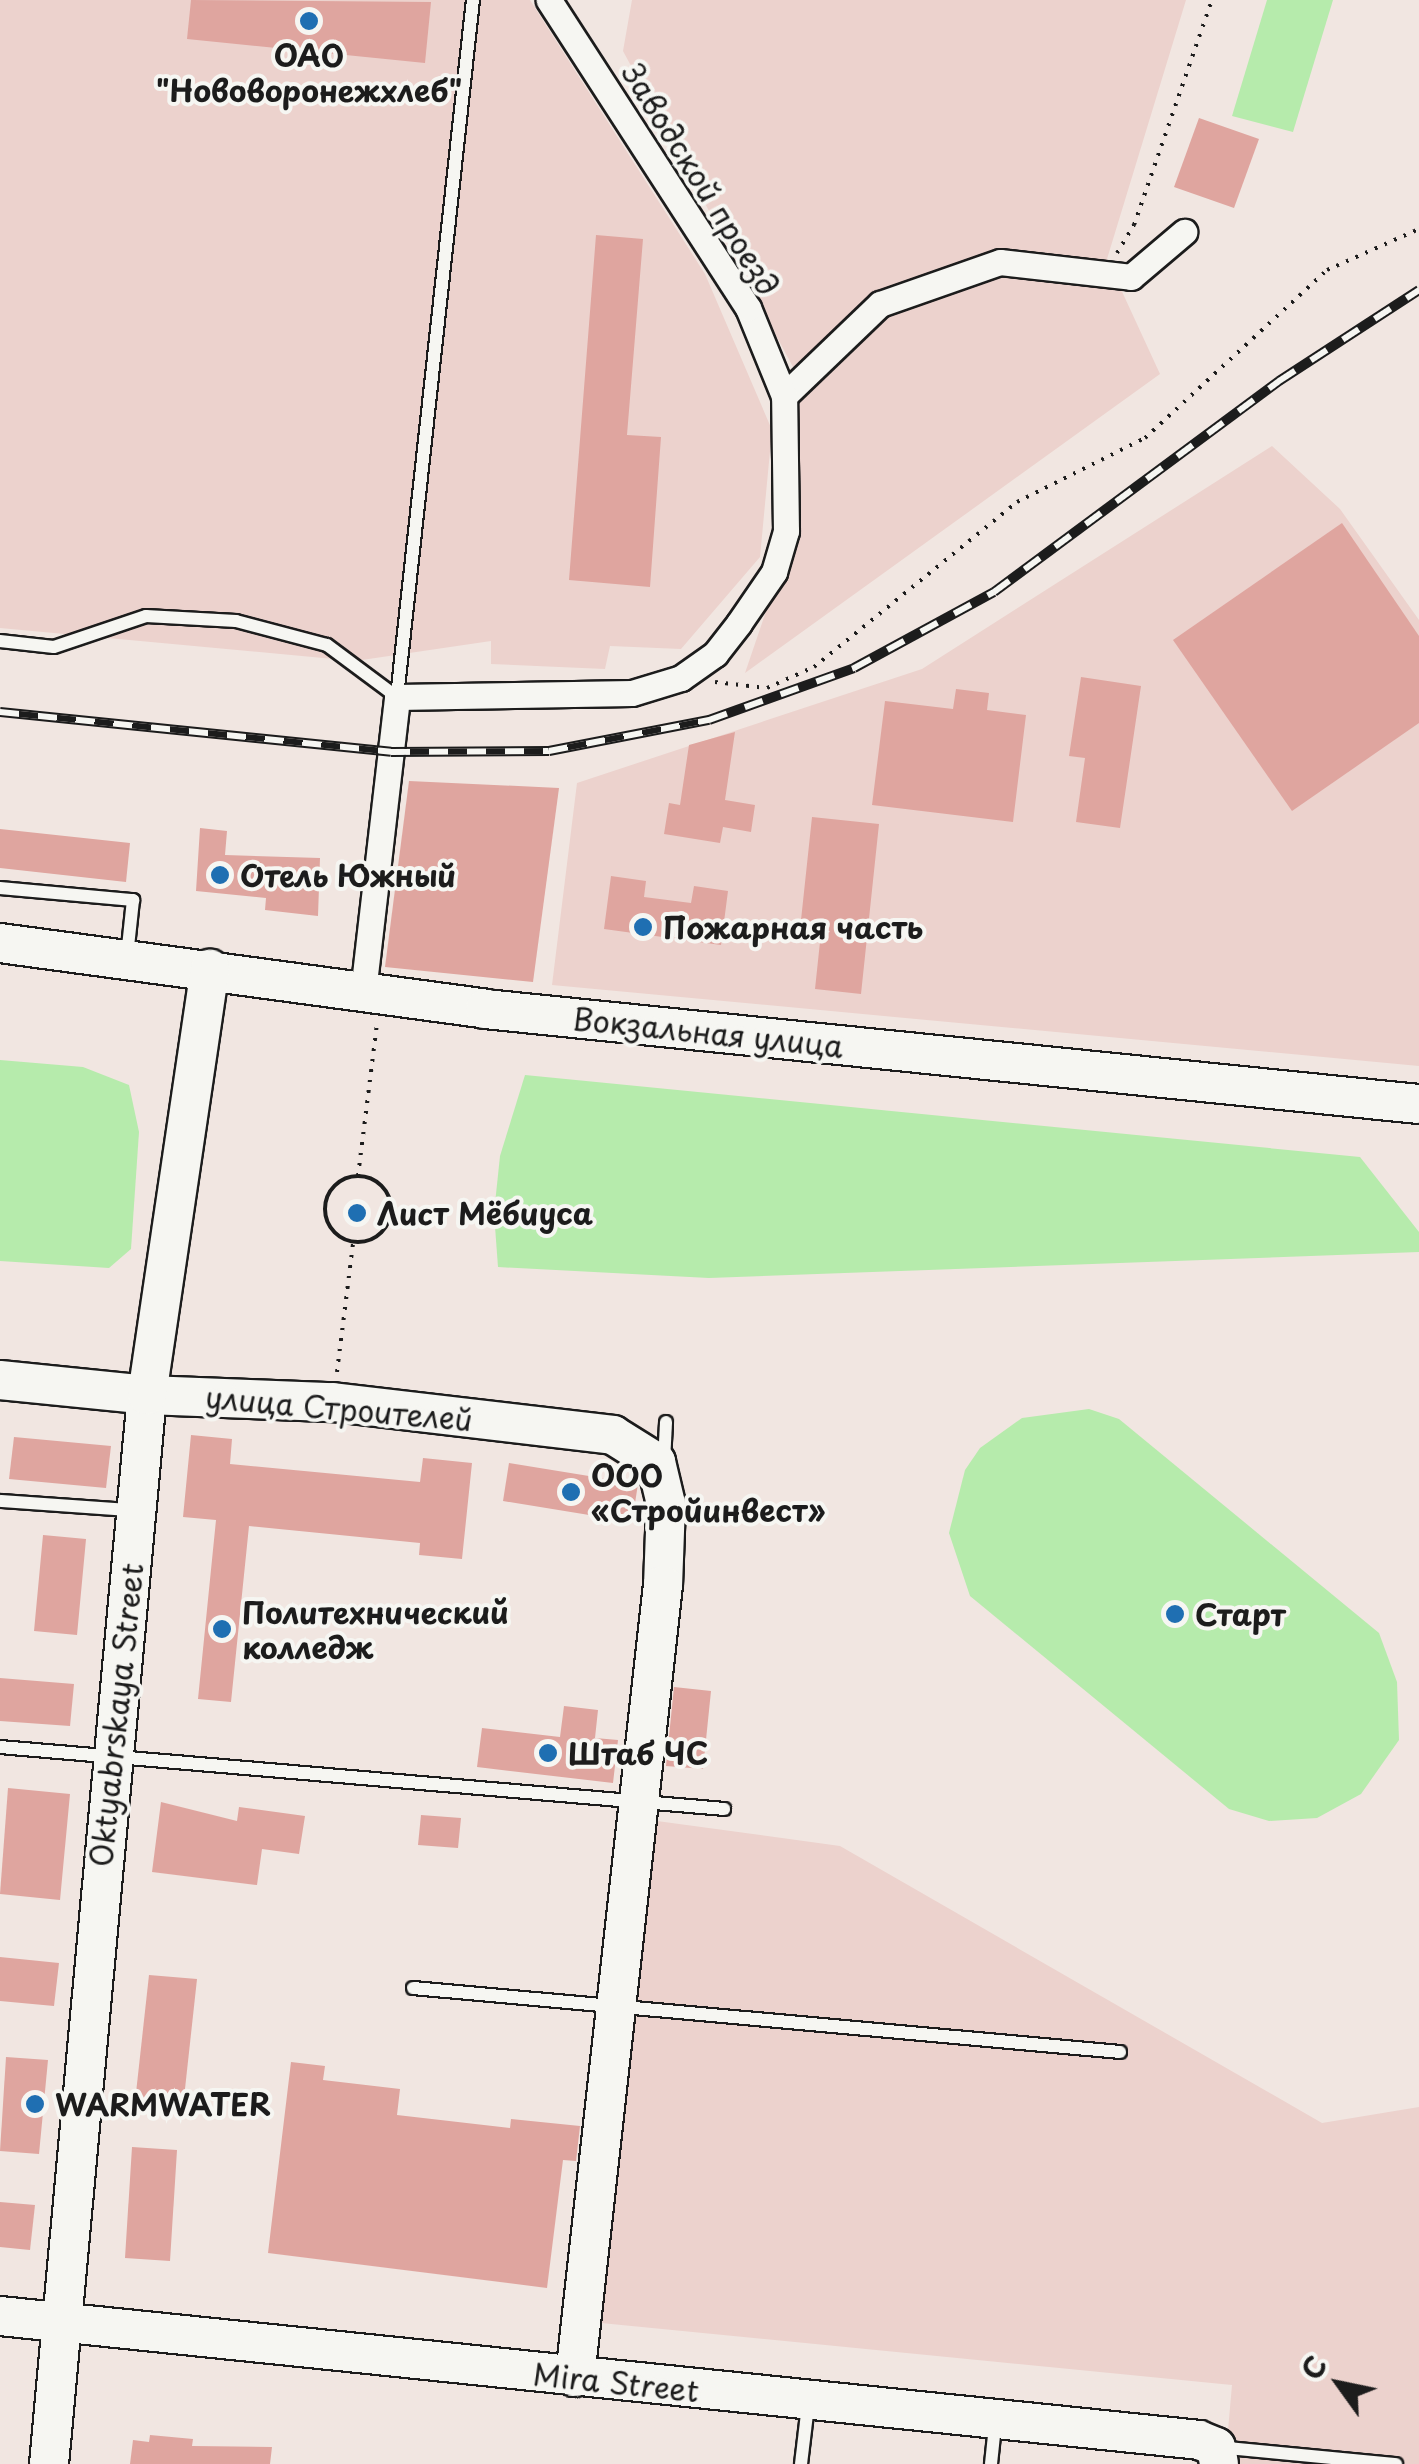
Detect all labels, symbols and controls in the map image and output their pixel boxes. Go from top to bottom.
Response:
marker: ОАО "Нововоронежхлеб" [298,10,320,32]
place label: ОАО "Нововоронежхлеб" [156,37,462,108]
street label: Заводской проезд [615,56,787,302]
place label: Отель Южный [240,857,458,893]
marker: Отель Южный [209,864,231,886]
place label: Пожарная часть [663,909,923,945]
marker: Пожарная часть [632,916,654,938]
street label: Вокзальная улица [570,1000,846,1064]
place label: Лист Мёбиуса [377,1195,594,1231]
marker: Лист Мёбиуса [346,1202,368,1224]
street label: улица Строителей [203,1378,475,1438]
place label: ООО «Стройинвест» [591,1457,825,1528]
marker: ООО «Стройинвест» [560,1481,582,1503]
street label: Oktyabrskaya Street [82,1561,150,1869]
place label: Политехнический колледж [242,1594,509,1664]
place label: Старт [1195,1596,1286,1632]
marker: Старт [1164,1603,1186,1625]
marker: Политехнический колледж [211,1618,233,1640]
place label: Штаб ЧС [568,1735,708,1771]
marker: Штаб ЧС [537,1742,559,1764]
place label: WARMWATER [55,2086,271,2122]
marker: WARMWATER [24,2093,46,2115]
north arrow [1289,2334,1389,2434]
text: С [1290,2347,1337,2388]
street label: Mira Street [531,2355,701,2409]

